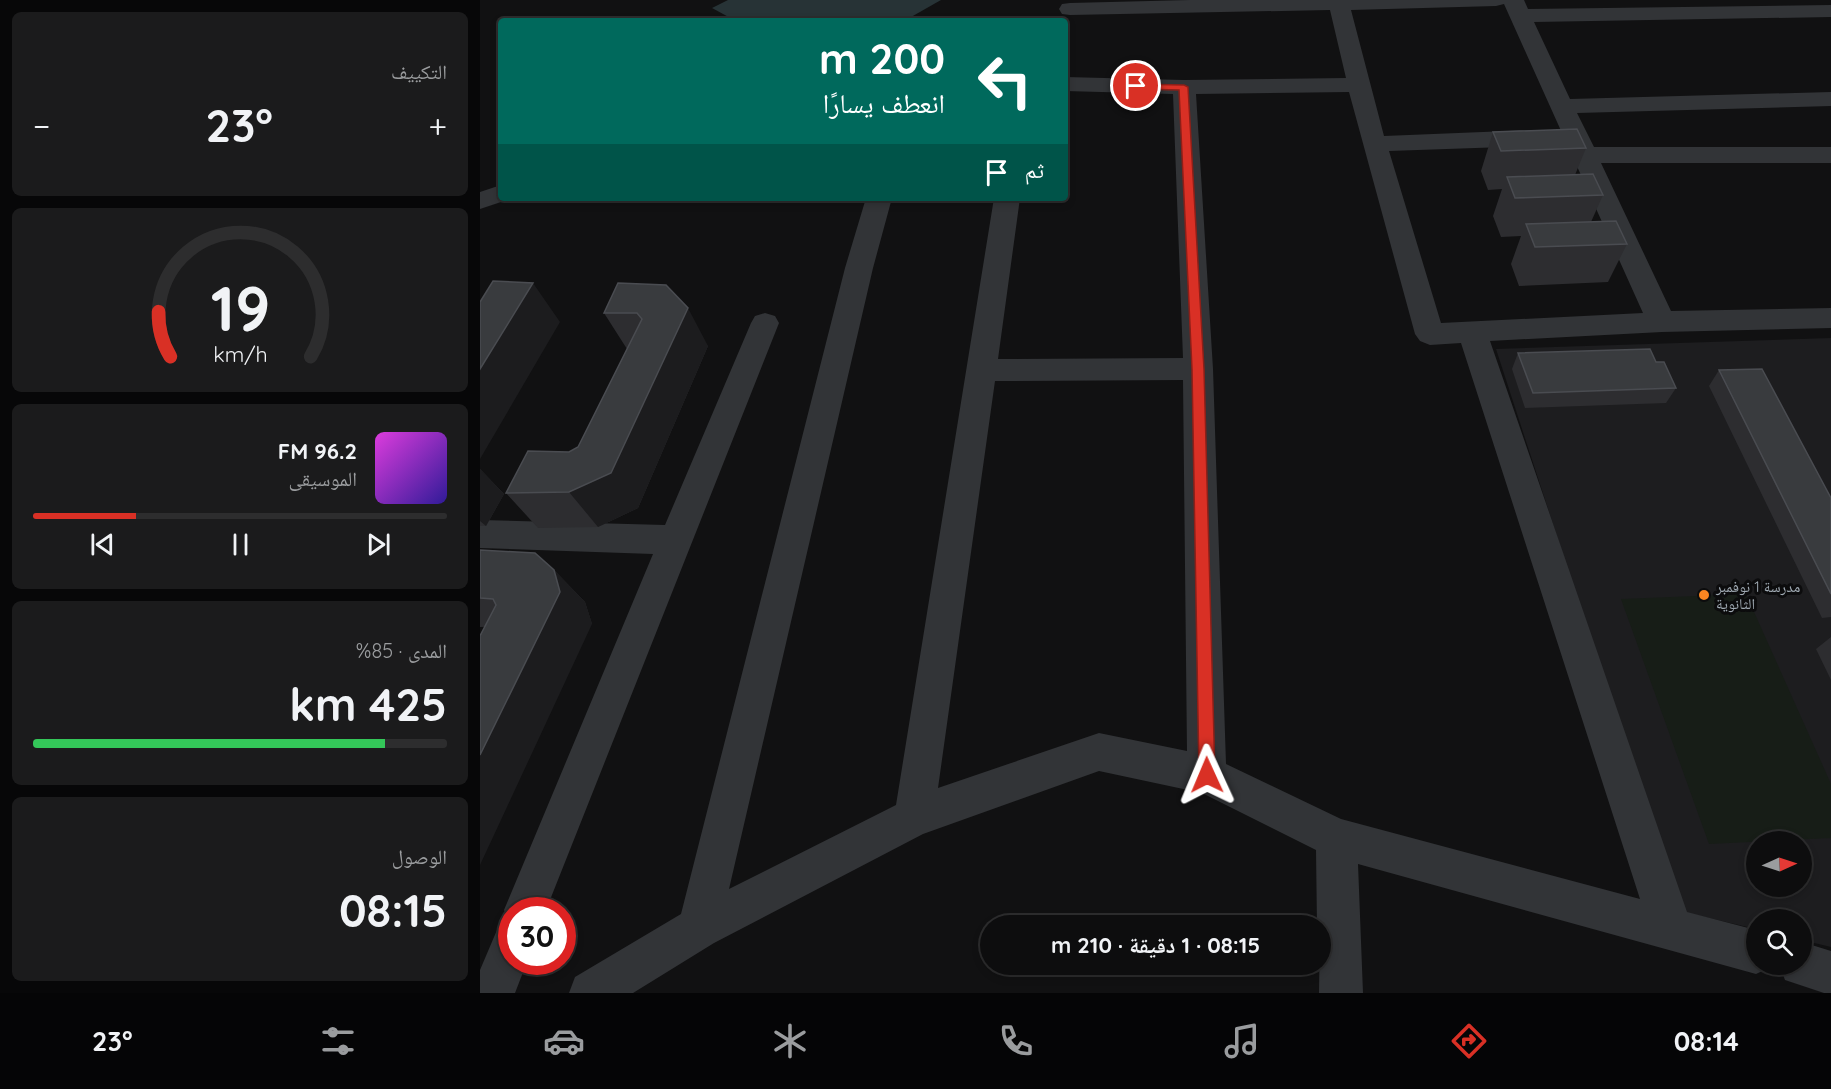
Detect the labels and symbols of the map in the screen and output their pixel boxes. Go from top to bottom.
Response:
pin [1110,60,1161,111]
place label: مدرسة 1 نوفمبر الثانوية [1715,577,1800,613]
marker: مدرسة 1 نوفمبر الثانوية [1697,588,1711,602]
position arrow [1175,743,1239,807]
north arrow [1746,831,1812,897]
speed limit sign: 30 [498,897,576,975]

